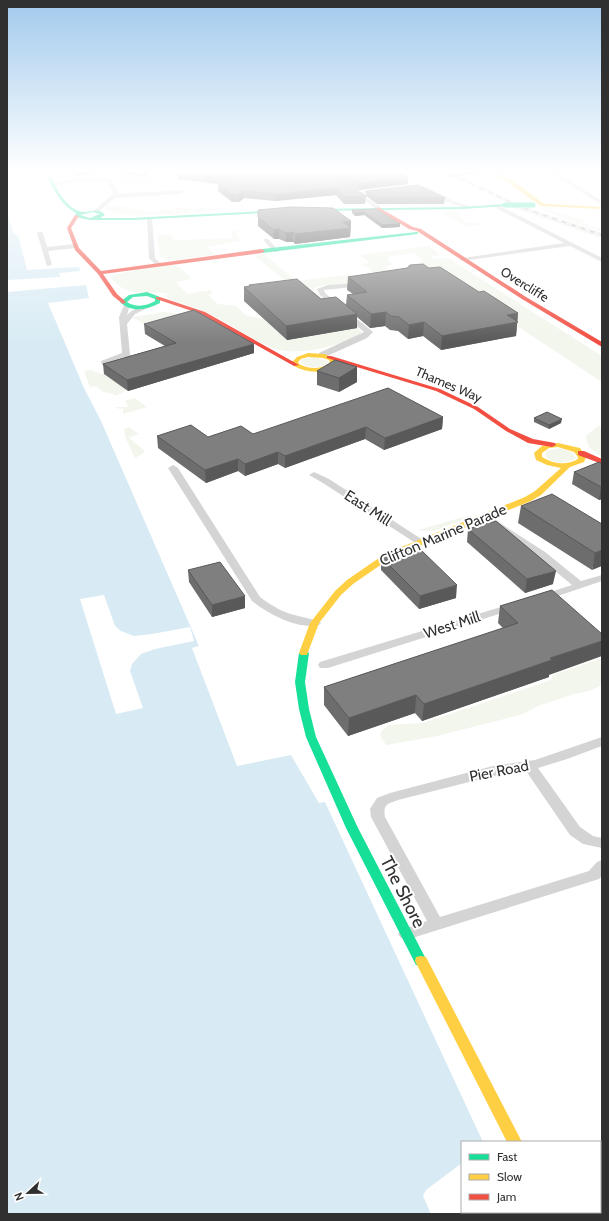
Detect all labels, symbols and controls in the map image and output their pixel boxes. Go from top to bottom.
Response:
street label: Overcliffe [498,263,552,305]
street label: Thames Way [413,363,485,405]
street label: East Mill [341,486,395,530]
street label: Clifton Marine Parade [377,500,509,570]
street label: West Mill [422,607,483,643]
street label: Pier Road [468,756,530,786]
street label: The Shore [376,853,430,931]
legend [461,1141,601,1213]
text: Fast [497,1149,517,1164]
text: Slow [497,1169,522,1184]
north arrow [8,1173,48,1213]
text: Jam [496,1189,516,1204]
text: N [11,1191,27,1203]

